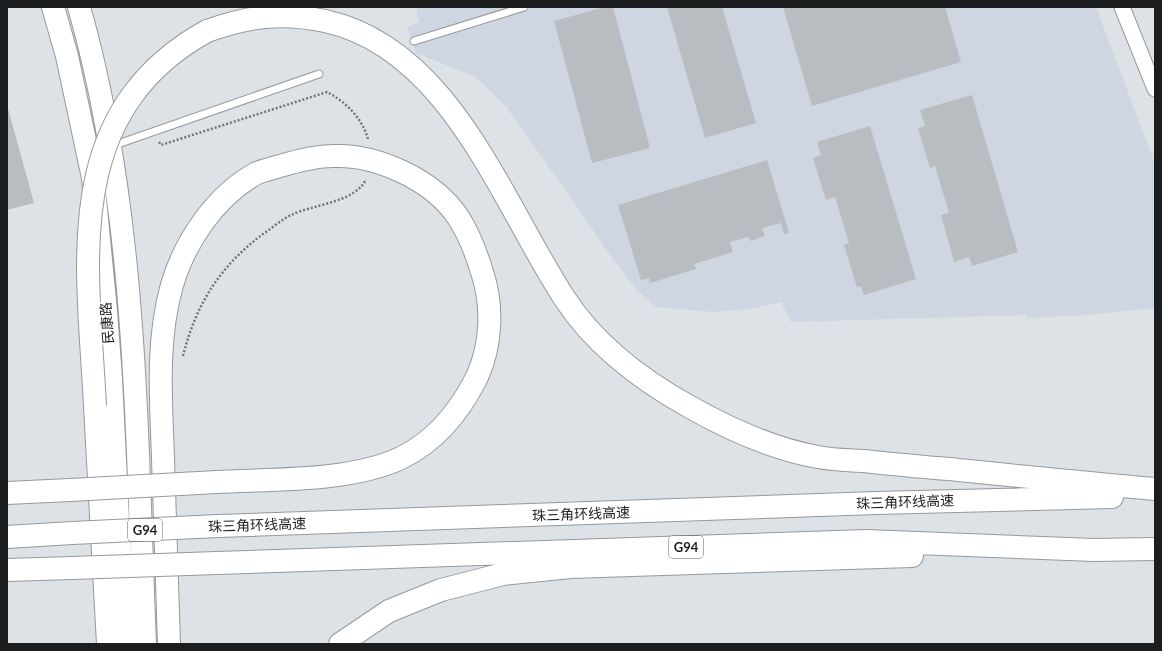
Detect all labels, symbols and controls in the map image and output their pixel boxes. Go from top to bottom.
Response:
street label: 民康路 [97,301,116,345]
street label: 珠三角环线高速 [856,491,954,512]
street label: 珠三角环线高速 [532,503,630,524]
street label: 珠三角环线高速 [208,514,306,535]
road number: G94 [128,519,162,541]
road number: G94 [669,536,703,558]

